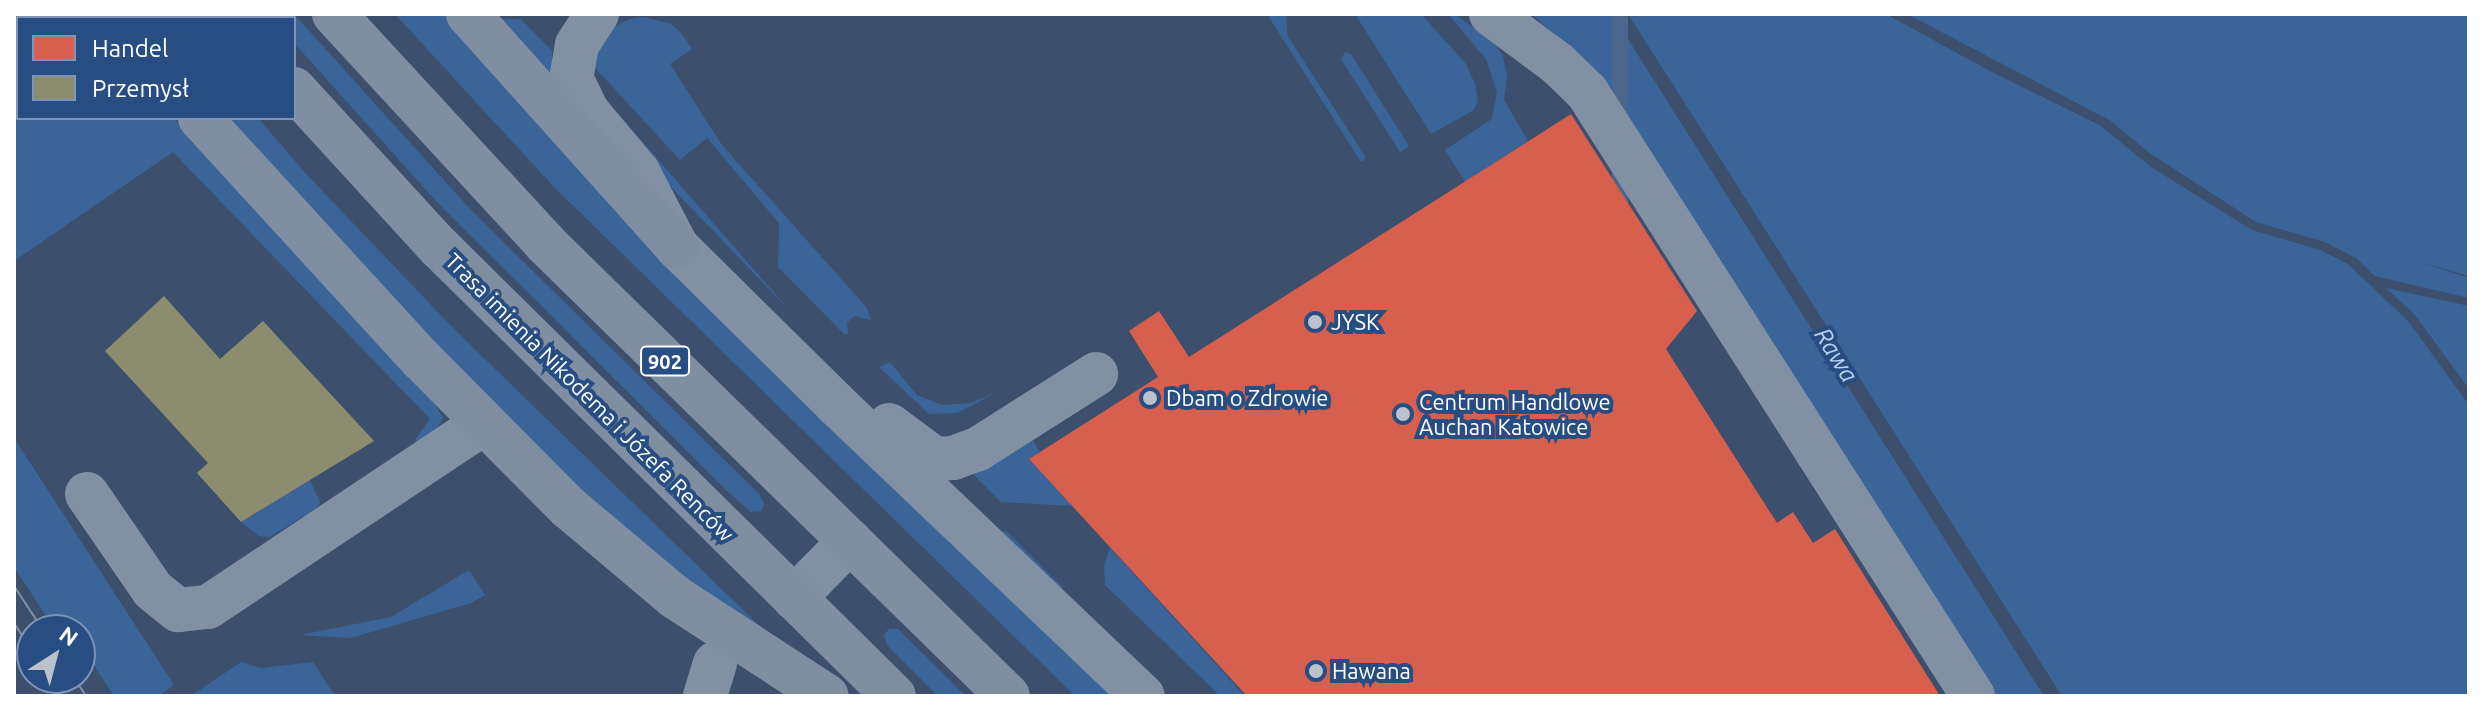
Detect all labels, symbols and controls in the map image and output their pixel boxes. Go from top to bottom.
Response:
legend [16,16,296,120]
text: Handel [92,35,168,62]
text: Przemysł [92,75,189,102]
street label: Trasa imienia Nikodema i Józefa Renców [440,247,740,547]
place label: JYSK [1331,309,1379,335]
marker: JYSK [1306,313,1324,331]
water label: Rawa [1808,322,1864,388]
road number: 902 [639,345,691,377]
place label: Dbam o Zdrowie [1166,385,1328,411]
place label: Centrum Handlowe Auchan Katowice [1419,388,1611,440]
marker: Dbam o Zdrowie [1141,389,1159,407]
marker: Centrum Handlowe Auchan Katowice [1394,405,1412,423]
north arrow [16,614,96,694]
text: N [55,621,83,651]
place label: Hawana [1332,658,1411,684]
marker: Hawana [1307,662,1325,680]

